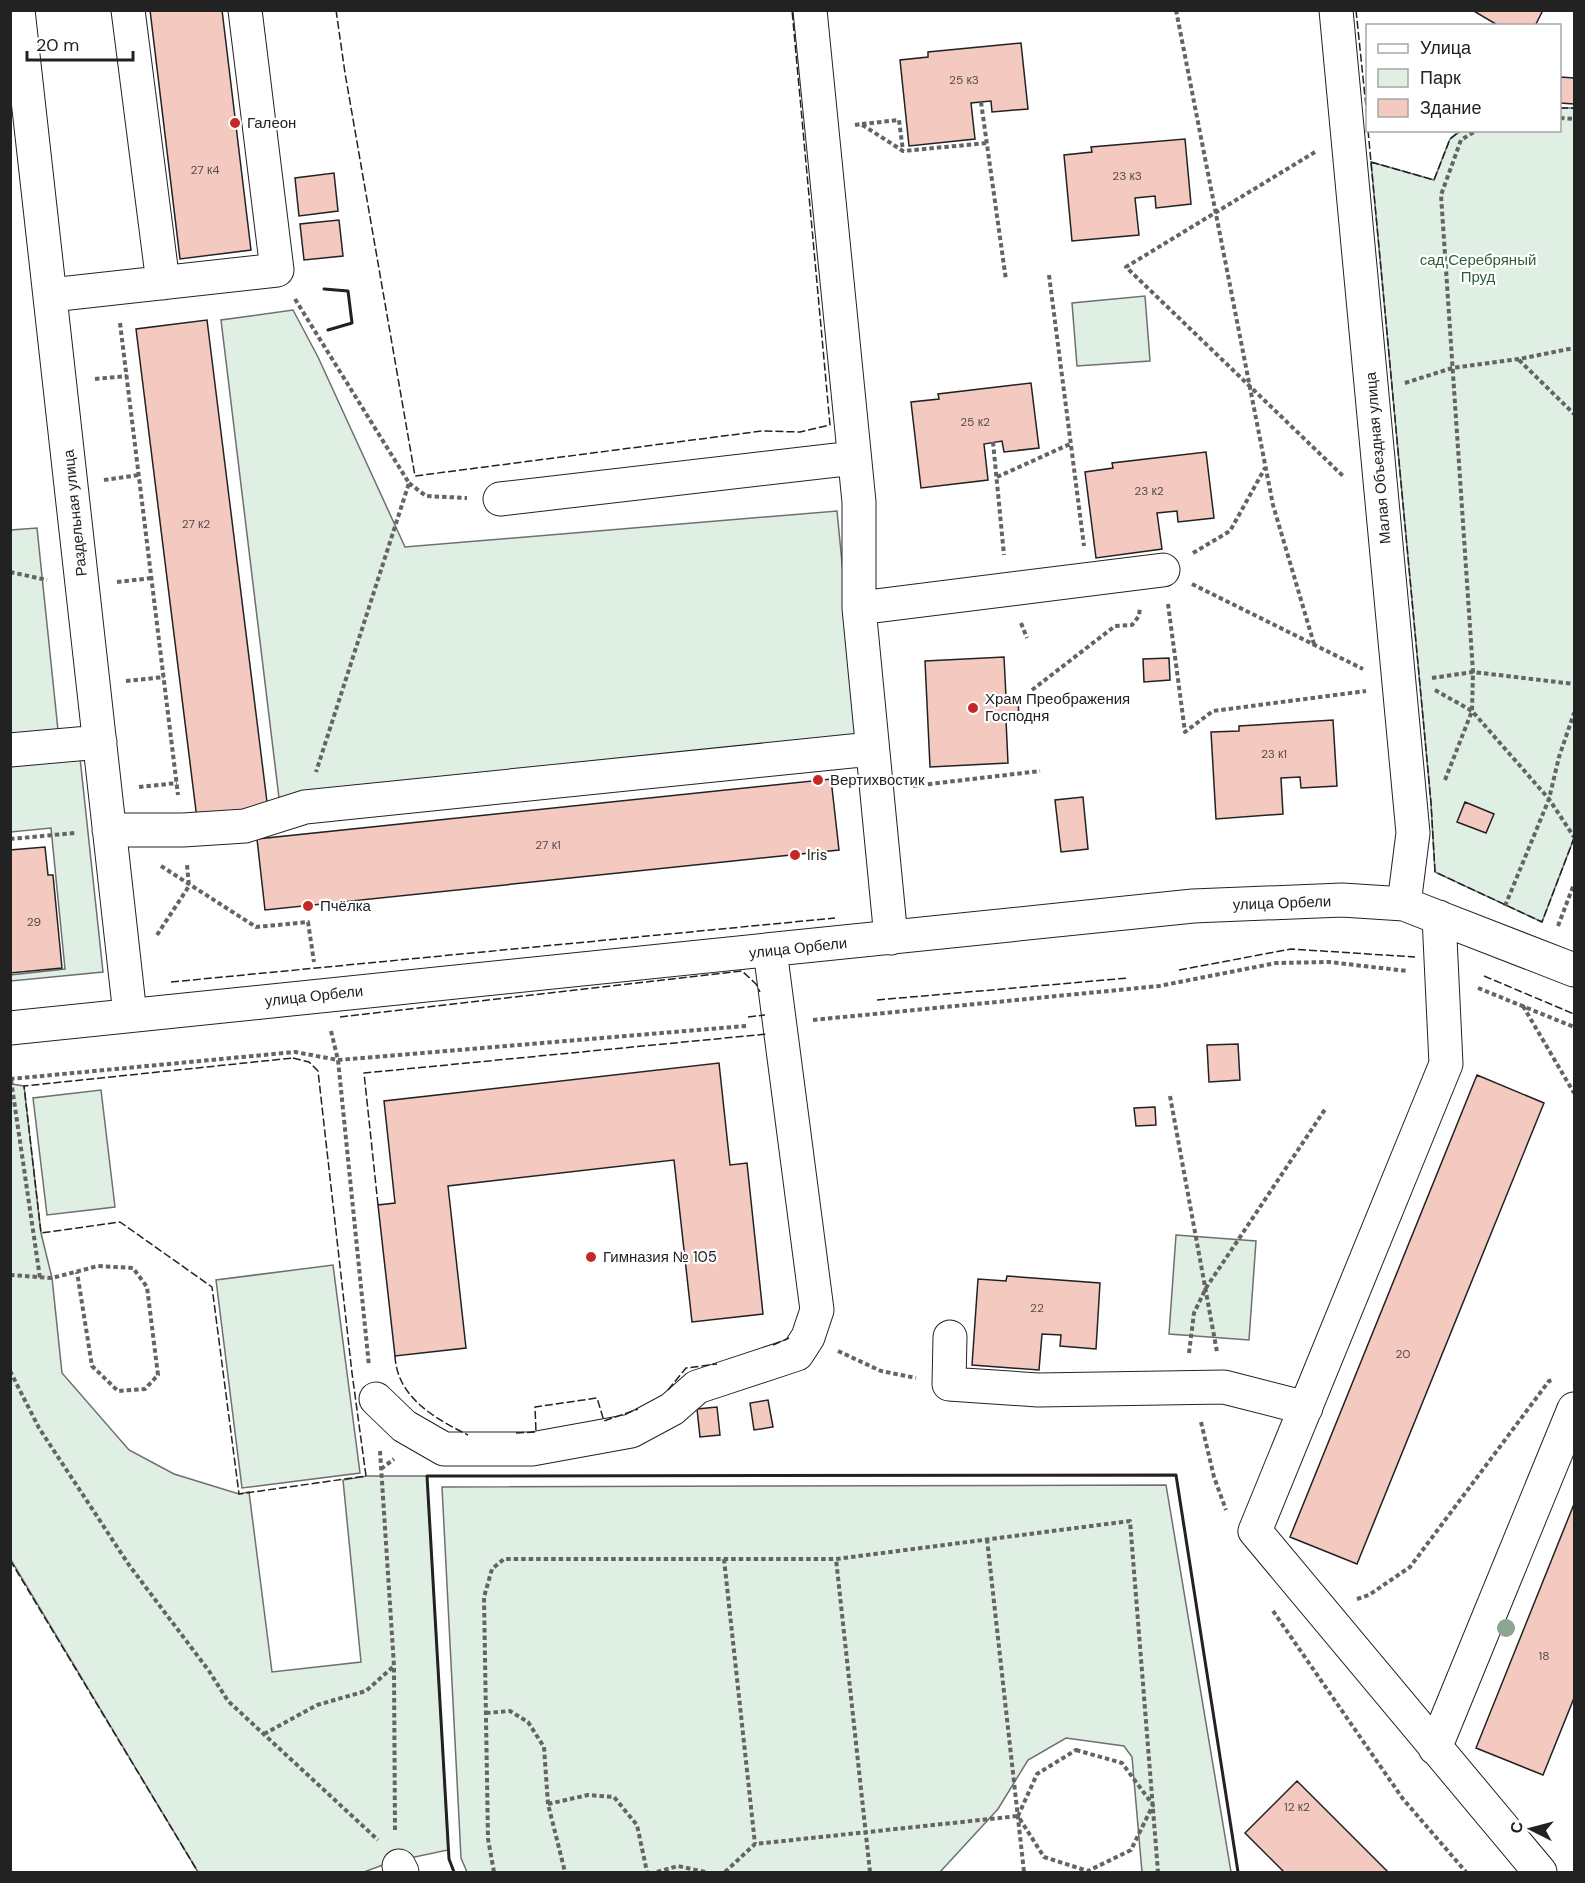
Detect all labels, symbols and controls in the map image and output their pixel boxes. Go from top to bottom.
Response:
scale bar [27,24,134,62]
legend [1366,24,1561,132]
text: 20 m [36,33,79,57]
text: Улица [1420,36,1472,60]
text: Парк [1420,66,1461,90]
house number: 25 к3 [949,72,979,88]
text: Здание [1420,96,1481,120]
place label: Галеон [247,113,296,133]
marker: Галеон [228,116,242,130]
house number: 27 к4 [191,162,219,178]
house number: 23 к3 [1112,168,1142,184]
park label: сад Серебряный Пруд [1420,250,1536,287]
street label: Малая Объездная улица [1360,370,1395,545]
house number: 25 к2 [960,414,990,430]
street label: Раздельная улица [58,448,92,577]
house number: 23 к2 [1134,483,1164,499]
house number: 27 к2 [182,516,210,532]
place label: Храм Преображения Господня [985,689,1130,726]
marker: Храм Преображения Господня [966,701,980,715]
house number: 23 к1 [1261,746,1287,762]
place label: Вертихвостик [830,770,925,790]
marker: Вертихвостик [811,773,825,787]
house number: 27 к1 [535,837,561,853]
place label: Iris [807,845,827,865]
marker: Iris [788,848,802,862]
street label: улица Орбели [1232,891,1332,915]
place label: Пчёлка [320,896,372,916]
marker: Пчёлка [301,899,315,913]
house number: 29 [27,914,41,930]
street label: улица Орбели [748,933,848,963]
street label: улица Орбели [264,981,364,1011]
place label: Гимназия № 105 [603,1247,717,1267]
marker: Гимназия № 105 [584,1250,598,1264]
house number: 22 [1030,1300,1044,1316]
house number: 20 [1395,1346,1411,1362]
house number: 18 [1538,1648,1550,1664]
house number: 12 к2 [1284,1799,1310,1815]
north arrow [1501,1799,1561,1859]
text: С [1506,1820,1528,1834]

